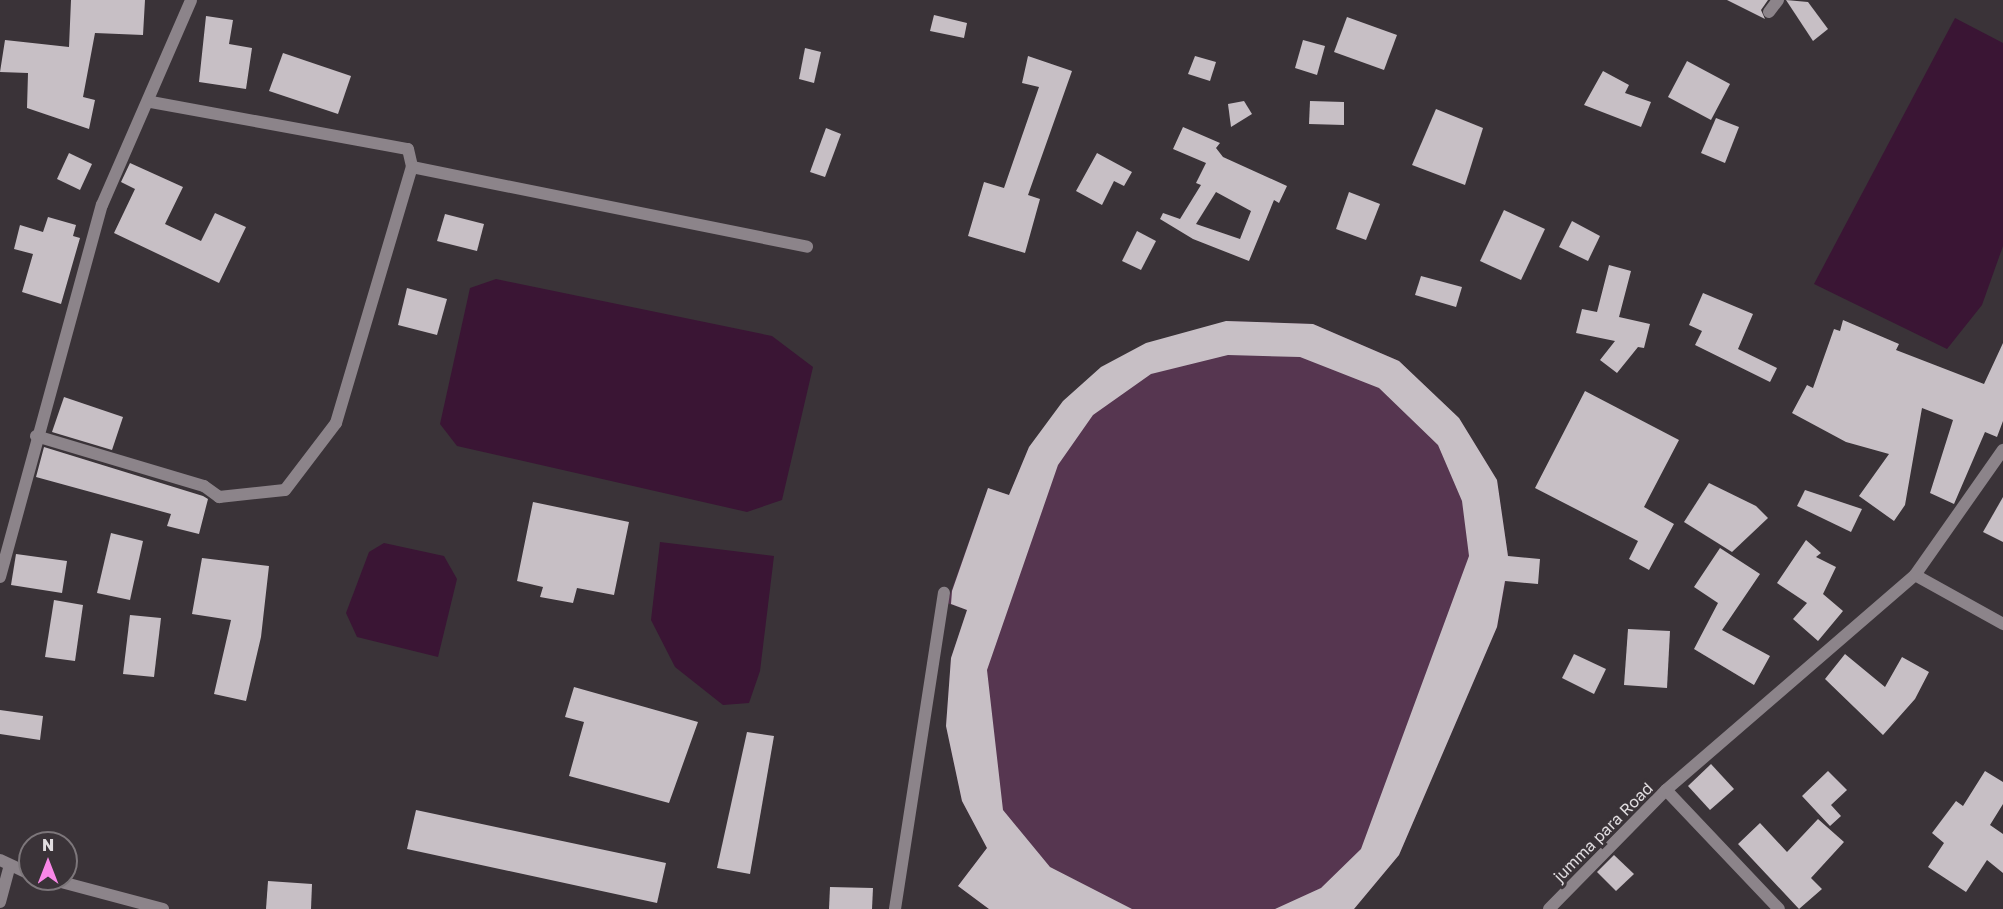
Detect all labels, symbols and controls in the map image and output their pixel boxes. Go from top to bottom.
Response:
street label: jumma para Road [1549,778,1657,886]
north arrow [18,831,78,891]
text: N [42,835,54,855]

